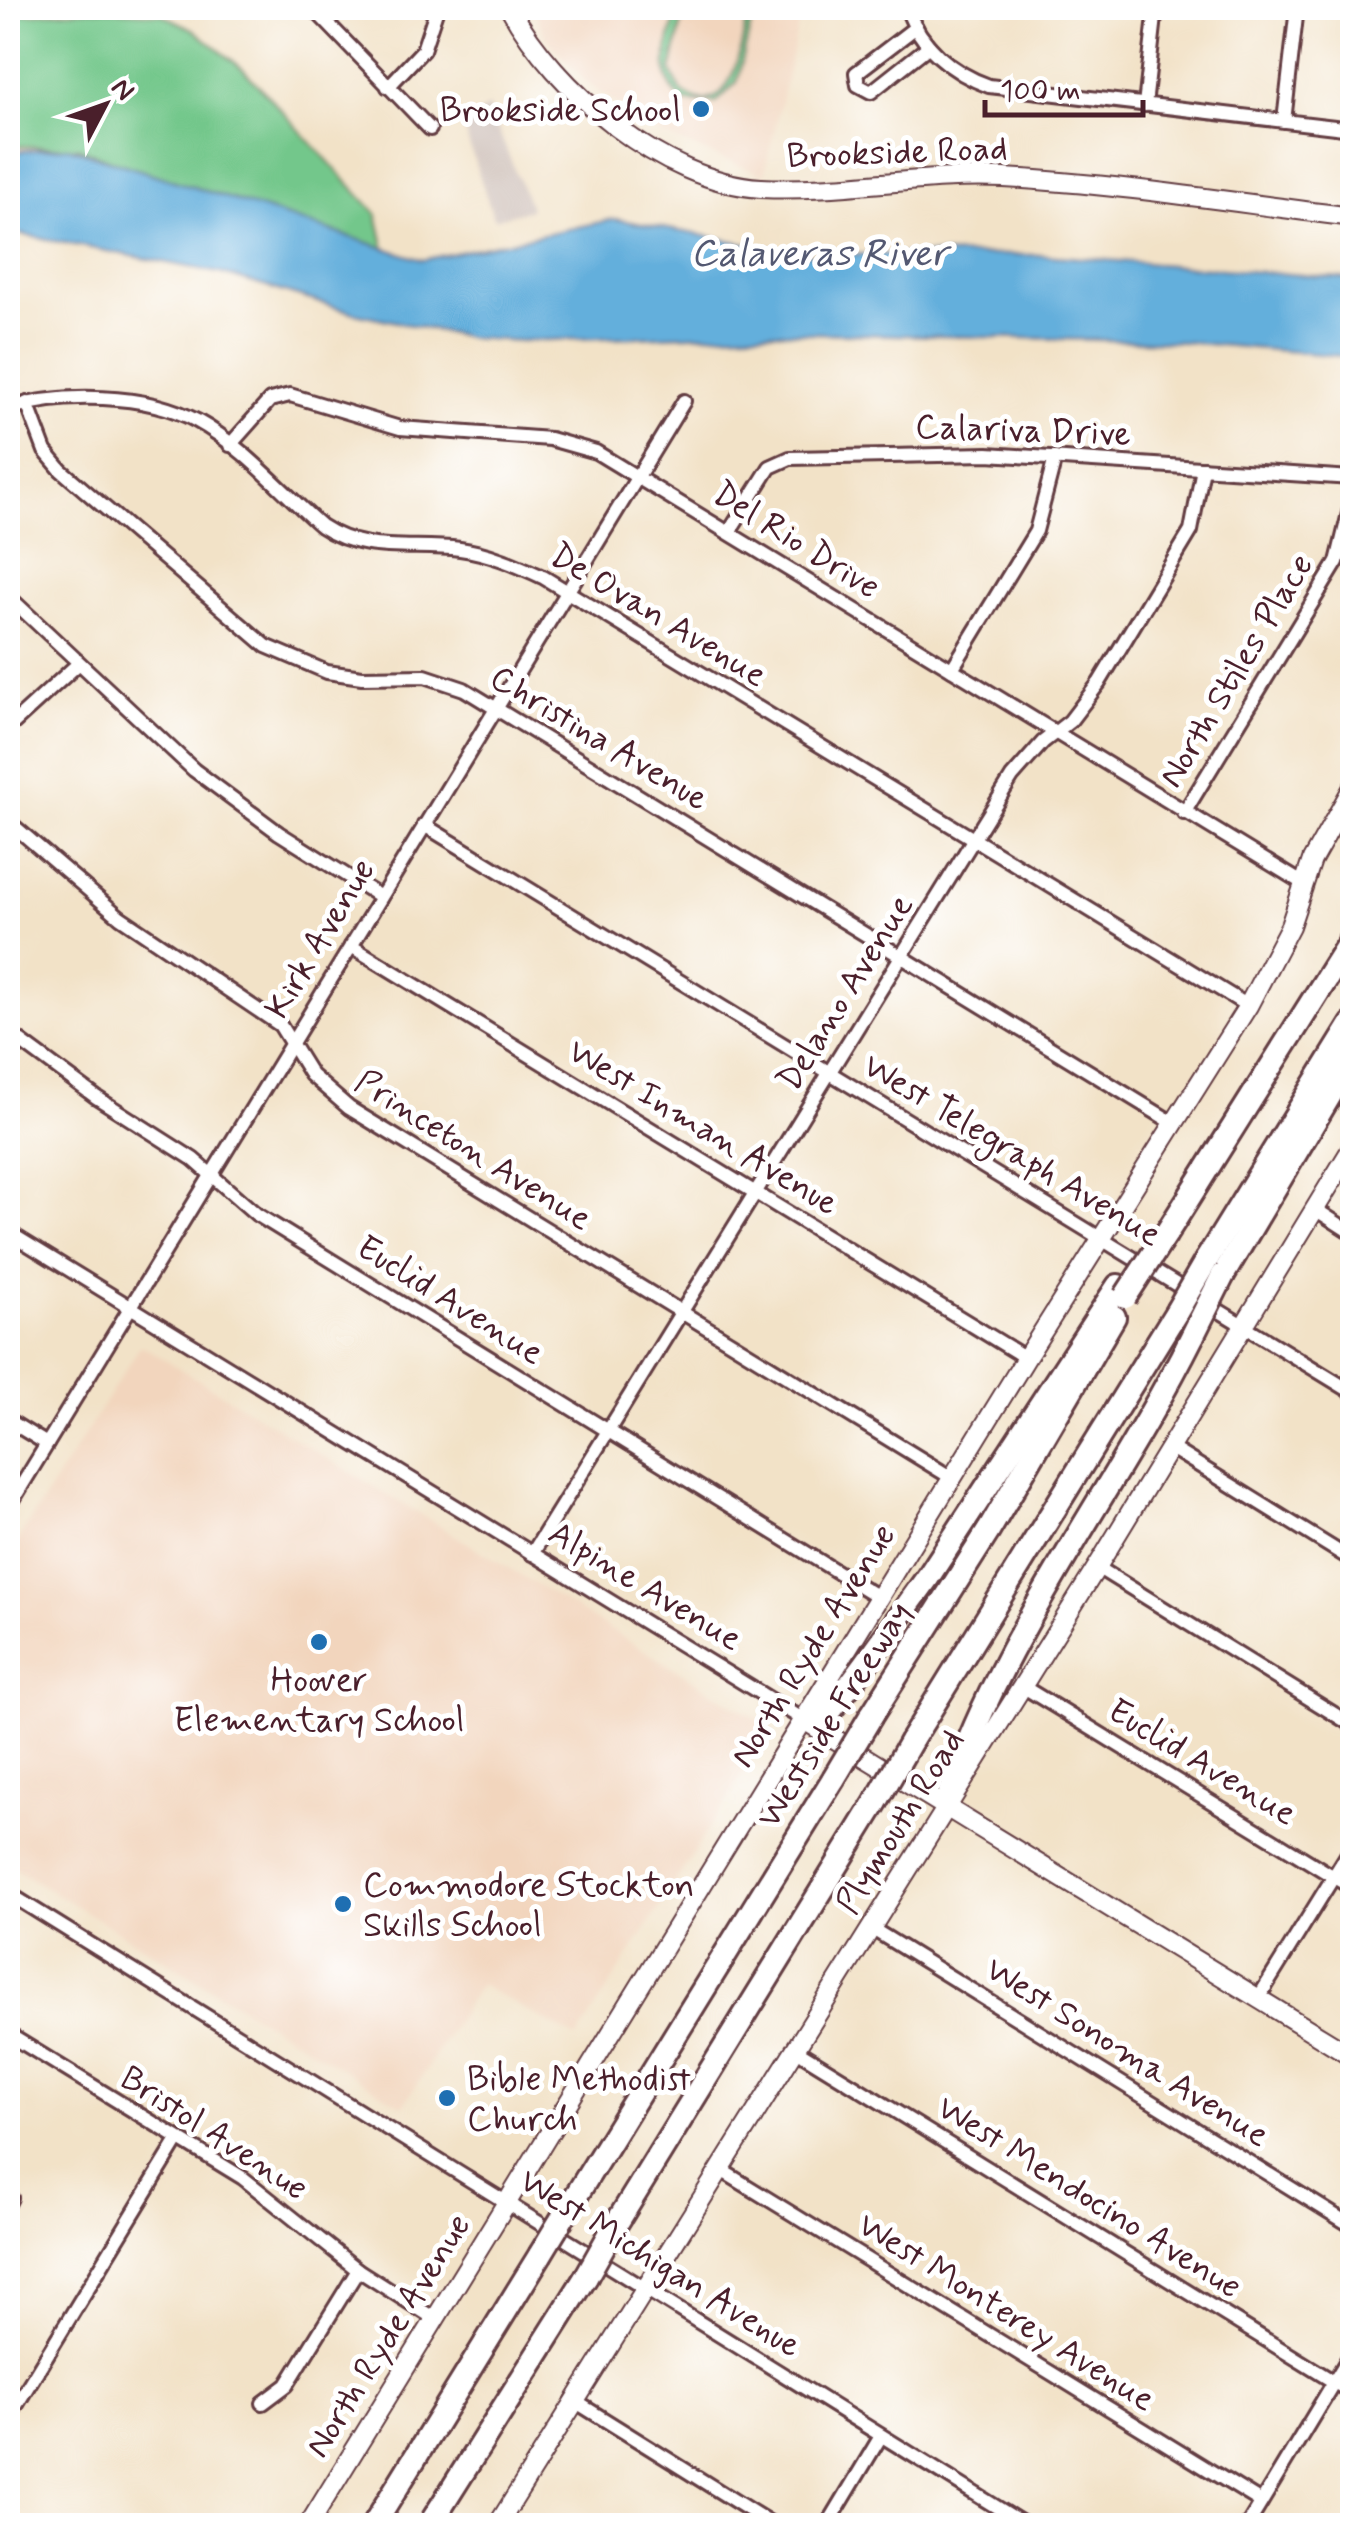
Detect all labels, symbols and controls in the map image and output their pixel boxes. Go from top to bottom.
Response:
north arrow [55,55,155,155]
scale bar [985,55,1142,117]
text: N [102,71,142,109]
text: 100 m [1000,72,1081,111]
place label: Brookside School [440,88,681,134]
marker: Brookside School [690,98,712,120]
street label: Brookside Road [786,126,1008,180]
water label: Calaveras River [691,230,953,279]
street label: Calariva Drive [914,404,1132,458]
street label: Del Rio Drive [703,471,889,610]
street label: De Ovan Avenue [541,533,775,699]
street label: North Stiles Place [1149,546,1325,796]
street label: Christina Avenue [481,655,717,822]
street label: Kirk Avenue [255,850,387,1028]
street label: Delano Avenue [767,886,925,1100]
street label: West Inman Avenue [559,1029,847,1227]
street label: West Telegraph Avenue [853,1043,1170,1261]
street label: Princeton Avenue [346,1059,600,1242]
street label: Euclid Avenue [348,1225,552,1376]
street label: Alpine Avenue [540,1511,750,1663]
street label: North Ryde Avenue [720,1515,907,1777]
street label: Westside Freeway [747,1593,923,1837]
marker: Hoover Elementary School [308,1631,330,1653]
place label: Hoover Elementary School [174,1658,464,1744]
street label: Euclid Avenue [1099,1688,1305,1837]
street label: Plymouth Road [826,1721,976,1923]
place label: Commodore Stockton Skills School [363,1863,694,1949]
marker: Commodore Stockton Skills School [332,1893,354,1915]
street label: West Sonoma Avenue [976,1947,1278,2159]
street label: Bristol Avenue [111,2056,317,2212]
place label: Bible Methodist Church [467,2057,691,2143]
street label: West Mendocino Avenue [928,2085,1250,2310]
marker: Bible Methodist Church [436,2087,458,2109]
street label: West Michigan Avenue [510,2158,810,2369]
street label: West Monterey Avenue [849,2202,1163,2423]
street label: North Ryde Avenue [295,2205,482,2467]

